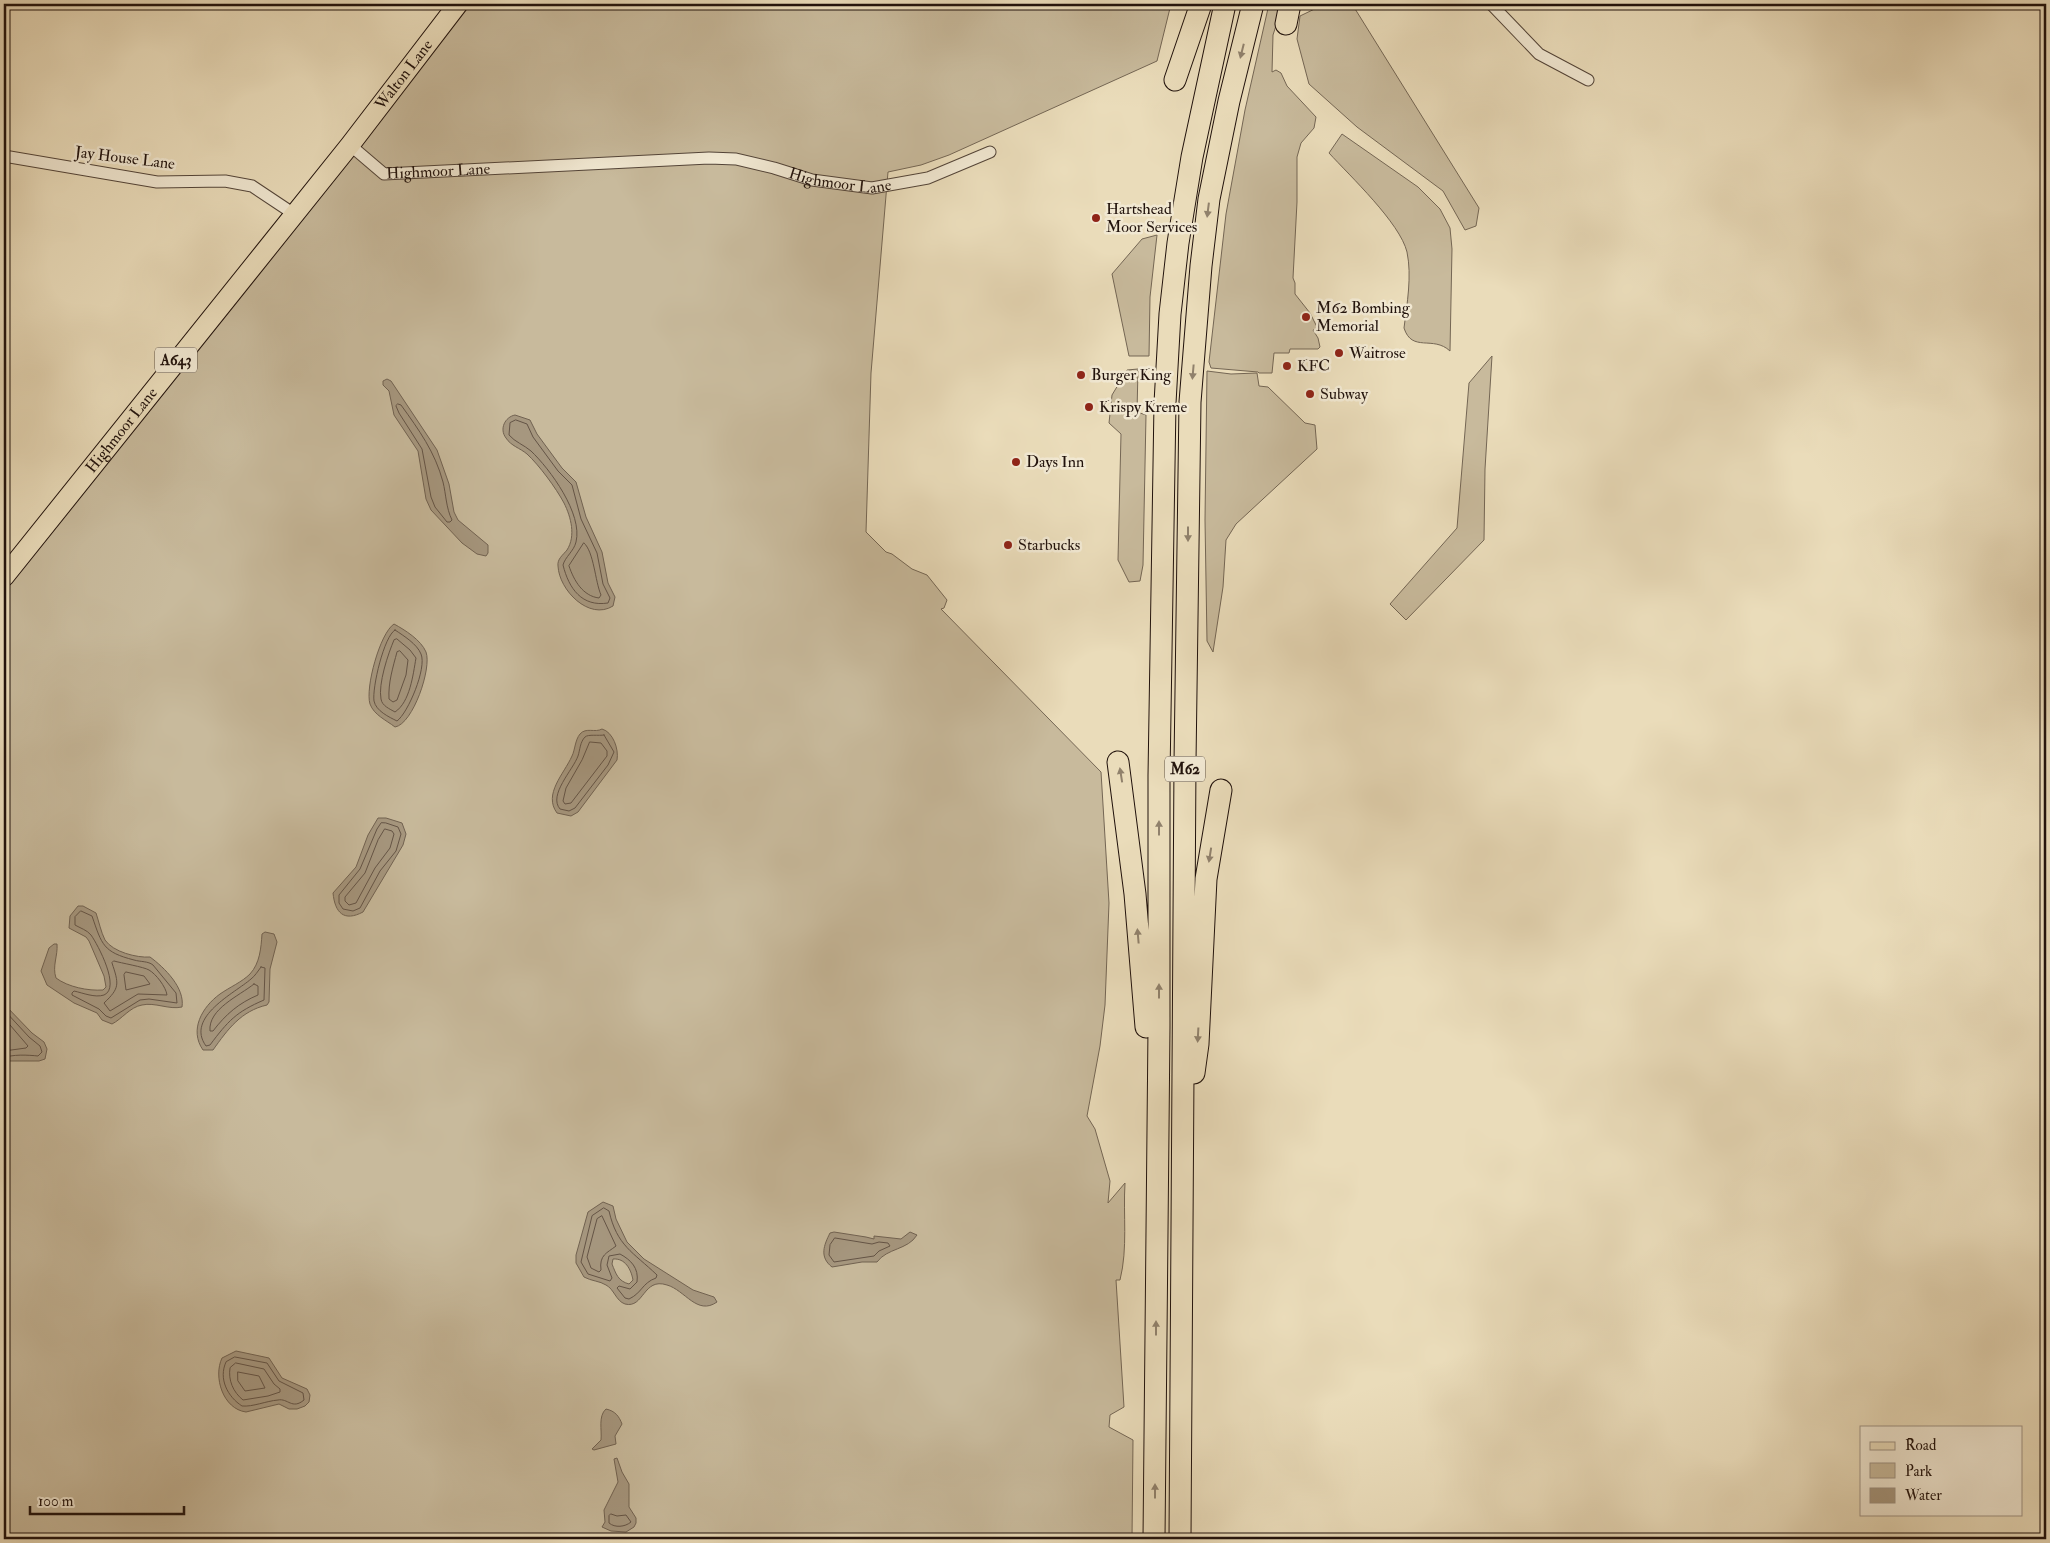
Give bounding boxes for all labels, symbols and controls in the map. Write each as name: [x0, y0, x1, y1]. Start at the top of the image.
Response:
street label: Walton Lane: [370, 35, 437, 115]
one-way arrow: [1237, 44, 1245, 59]
street label: Jay House Lane: [73, 142, 176, 175]
street label: Highmoor Lane: [386, 159, 491, 184]
street label: Highmoor Lane: [786, 163, 893, 198]
place label: Hartshead Moor Services: [1106, 199, 1197, 237]
one-way arrow: [1204, 202, 1212, 218]
marker: Hartshead Moor Services: [1090, 212, 1102, 224]
place label: M62 Bombing Memorial: [1316, 298, 1411, 336]
marker: M62 Bombing Memorial: [1300, 311, 1312, 323]
place label: Waitrose: [1348, 343, 1406, 363]
marker: Waitrose: [1333, 347, 1345, 359]
road number: A643: [155, 348, 197, 372]
place label: KFC: [1297, 356, 1330, 376]
marker: KFC: [1281, 360, 1293, 372]
one-way arrow: [1189, 364, 1197, 380]
place label: Burger King: [1091, 365, 1172, 385]
marker: Burger King: [1075, 369, 1087, 381]
street label: Highmoor Lane: [81, 383, 162, 477]
place label: Subway: [1320, 384, 1369, 404]
marker: Subway: [1304, 388, 1316, 400]
place label: Krispy Kreme: [1099, 397, 1187, 418]
marker: Krispy Kreme: [1083, 401, 1095, 413]
place label: Days Inn: [1026, 452, 1084, 472]
marker: Days Inn: [1010, 456, 1022, 468]
one-way arrow: [1184, 526, 1192, 542]
place label: Starbucks: [1018, 535, 1080, 555]
marker: Starbucks: [1002, 539, 1014, 551]
road number: M62: [1165, 756, 1205, 782]
one-way arrow: [1116, 766, 1124, 782]
one-way arrow: [1155, 820, 1163, 836]
one-way arrow: [1206, 848, 1214, 864]
one-way arrow: [1134, 928, 1142, 944]
one-way arrow: [1155, 982, 1163, 998]
one-way arrow: [1194, 1027, 1202, 1043]
one-way arrow: [1152, 1320, 1160, 1336]
legend: [1860, 1426, 2022, 1516]
text: Road: [1905, 1436, 1937, 1455]
text: Park: [1905, 1462, 1932, 1481]
one-way arrow: [1151, 1482, 1159, 1498]
scale bar: [30, 1483, 184, 1515]
text: Water: [1904, 1486, 1942, 1505]
text: 100 m: [38, 1492, 74, 1511]

